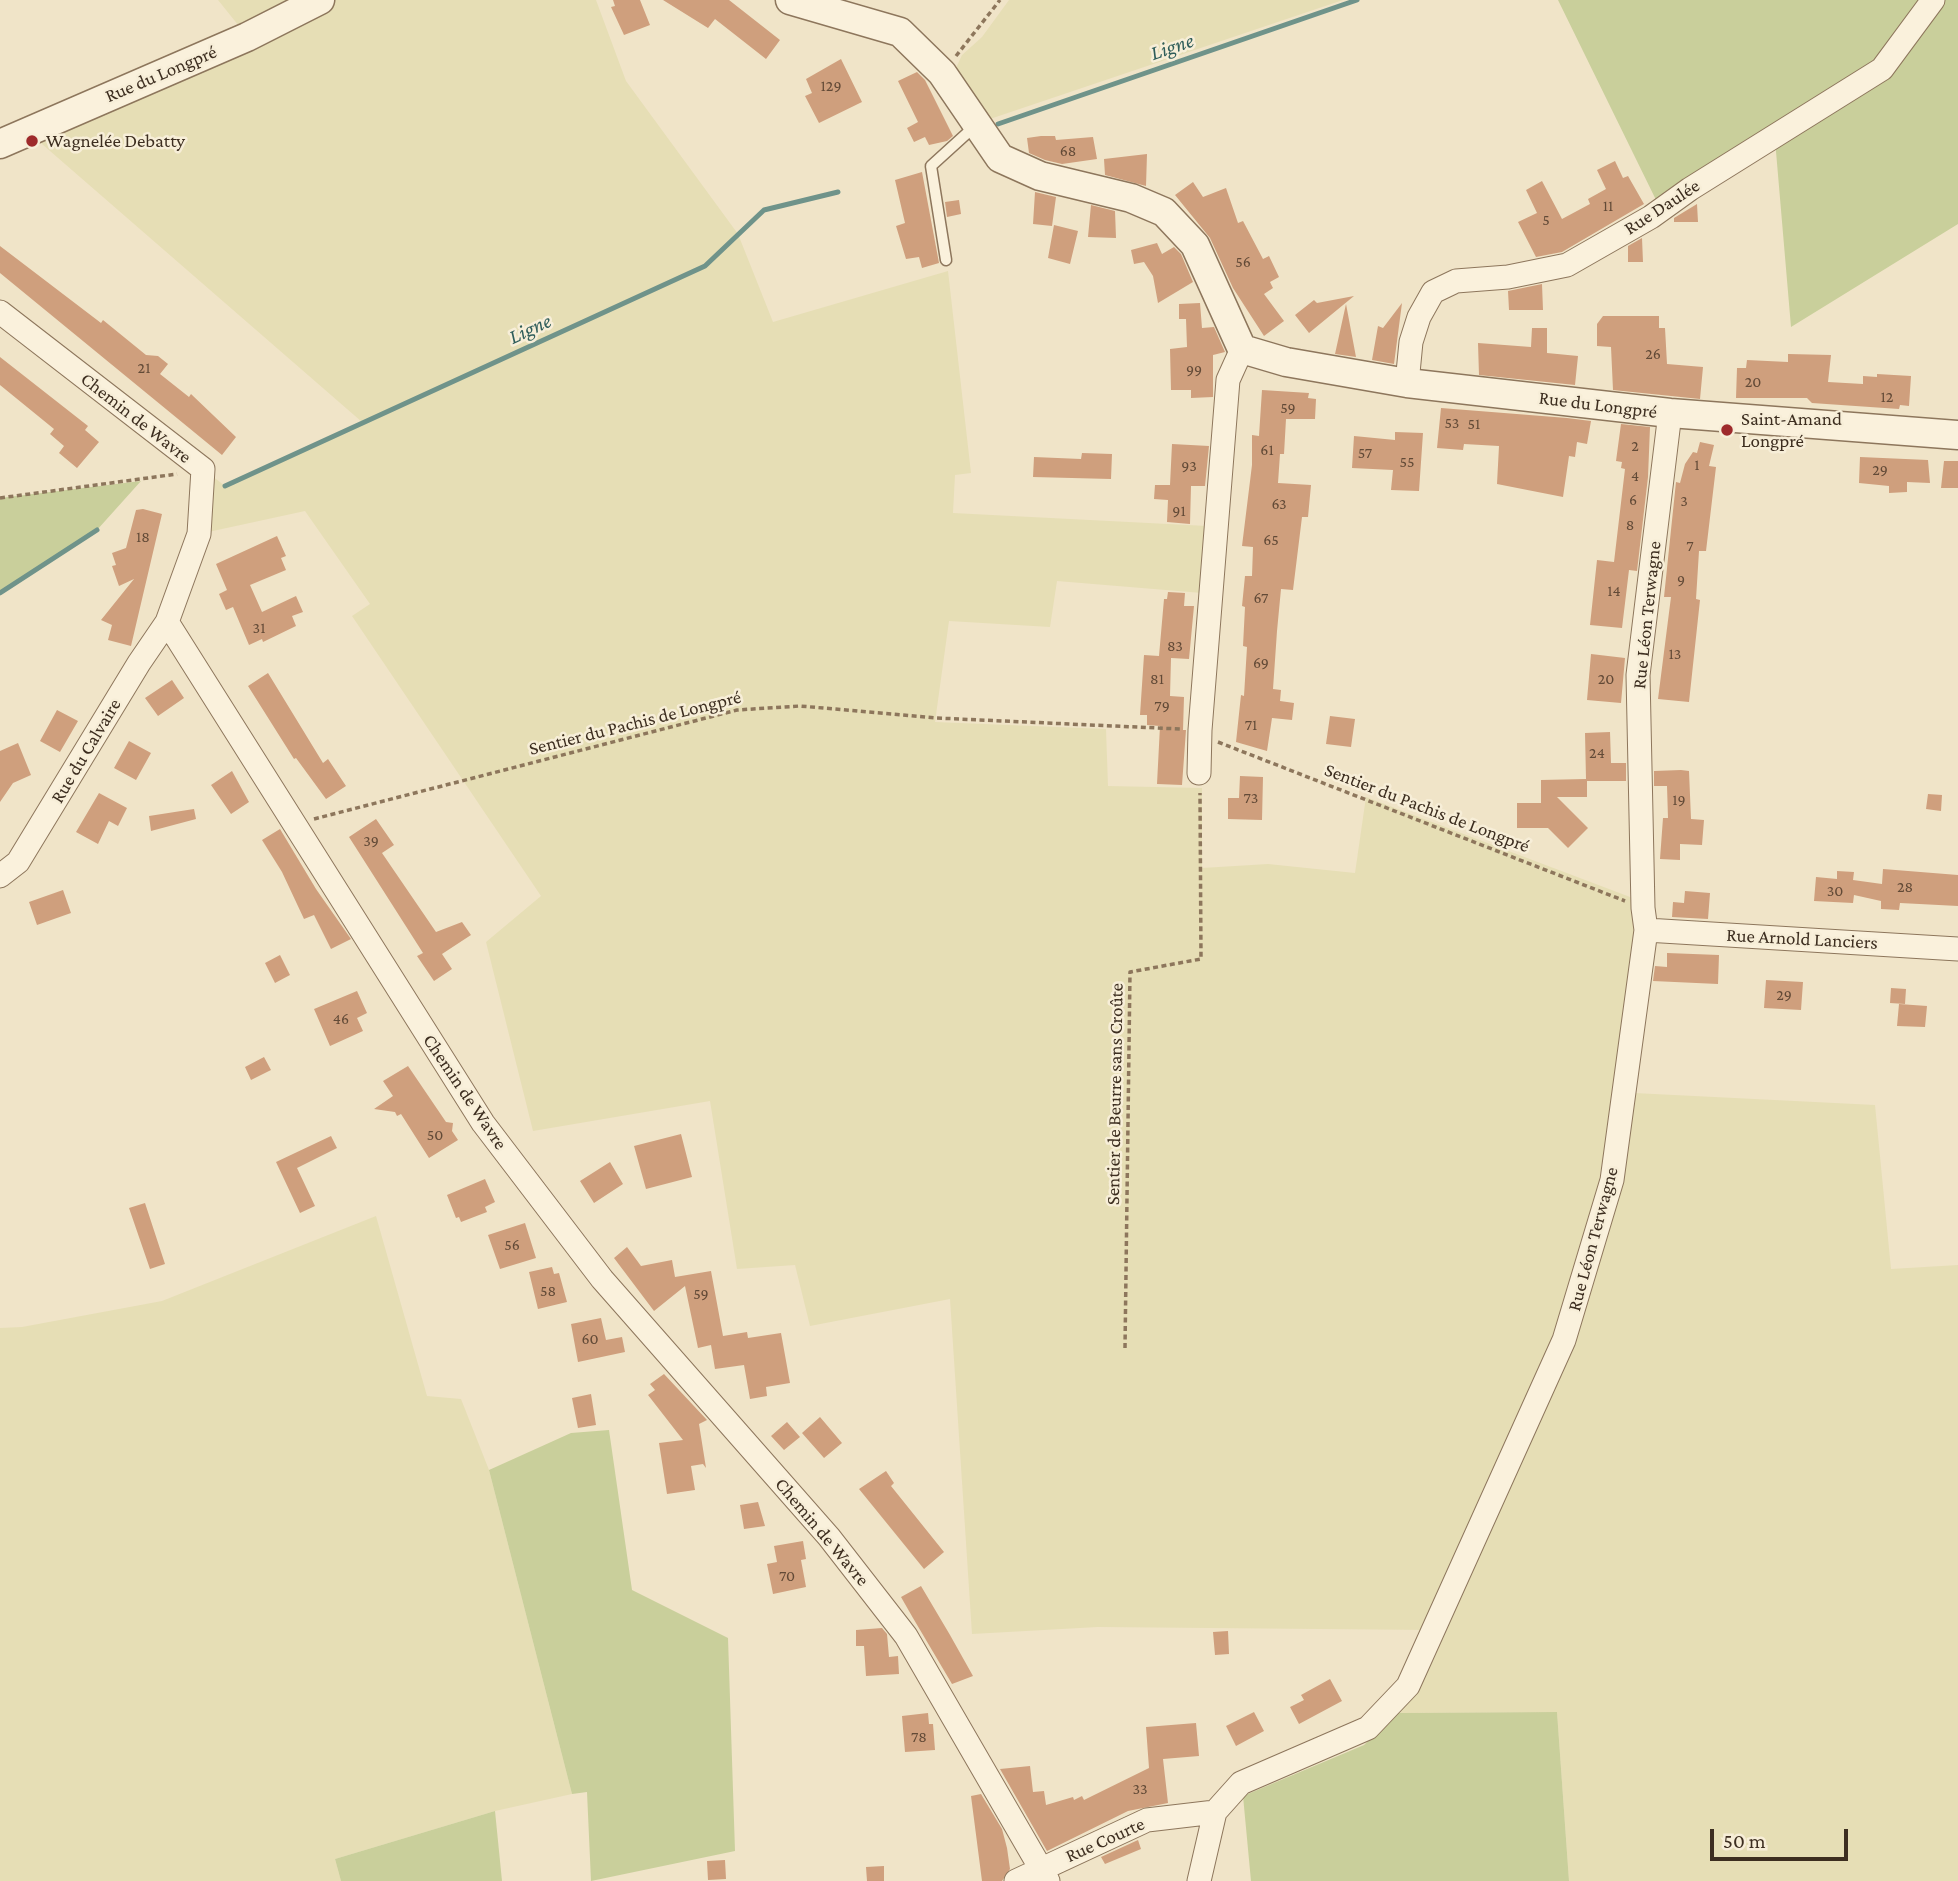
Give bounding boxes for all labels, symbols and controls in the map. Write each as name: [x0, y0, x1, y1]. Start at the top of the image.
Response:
water label: Ligne: [1147, 28, 1197, 66]
street label: Rue du Longpré: [102, 40, 220, 108]
house number: 129: [820, 76, 842, 96]
place label: Wagnelée Debatty: [46, 130, 185, 152]
marker: Wagnelée Debatty: [24, 133, 40, 149]
house number: 68: [1060, 141, 1076, 161]
street label: Rue Daulée: [1620, 174, 1704, 240]
house number: 11: [1603, 196, 1613, 216]
house number: 5: [1542, 210, 1550, 230]
house number: 56: [1235, 252, 1251, 272]
water label: Ligne: [505, 308, 555, 350]
house number: 26: [1645, 344, 1661, 364]
house number: 21: [138, 358, 150, 378]
house number: 99: [1186, 360, 1202, 380]
street label: Chemin de Wavre: [76, 368, 196, 468]
house number: 20: [1745, 372, 1761, 392]
street label: Rue du Longpré: [1538, 386, 1658, 424]
house number: 12: [1881, 387, 1893, 407]
house number: 59: [1280, 398, 1296, 418]
place label: Saint-Amand Longpré: [1741, 408, 1842, 452]
house number: 53: [1445, 413, 1459, 433]
house number: 51: [1468, 414, 1480, 434]
marker: Saint-Amand Longpré: [1719, 422, 1735, 438]
house number: 2: [1631, 436, 1639, 456]
house number: 61: [1260, 440, 1274, 460]
house number: 57: [1358, 443, 1372, 463]
house number: 55: [1400, 452, 1414, 472]
house number: 1: [1694, 455, 1700, 475]
house number: 93: [1181, 456, 1197, 476]
house number: 29: [1872, 460, 1888, 480]
house number: 4: [1631, 466, 1639, 486]
house number: 6: [1629, 490, 1637, 510]
house number: 3: [1680, 491, 1688, 511]
house number: 63: [1271, 494, 1287, 514]
house number: 91: [1172, 501, 1186, 521]
house number: 8: [1626, 515, 1634, 535]
house number: 18: [136, 527, 150, 547]
house number: 65: [1263, 530, 1279, 550]
house number: 7: [1686, 536, 1694, 556]
street label: Rue Léon Terwagne: [1628, 540, 1666, 690]
house number: 9: [1677, 570, 1685, 590]
house number: 14: [1607, 581, 1621, 601]
house number: 67: [1254, 588, 1268, 608]
house number: 31: [253, 618, 265, 638]
house number: 83: [1167, 636, 1183, 656]
house number: 13: [1669, 644, 1681, 664]
house number: 69: [1253, 653, 1269, 673]
house number: 81: [1150, 669, 1164, 689]
house number: 20: [1598, 669, 1614, 689]
street label: Sentier du Pachis de Longpré: [527, 686, 743, 760]
street label: Rue du Calvaire: [46, 695, 126, 807]
house number: 79: [1154, 696, 1170, 716]
house number: 71: [1245, 715, 1257, 735]
house number: 24: [1589, 743, 1605, 763]
street label: Sentier du Pachis de Longpré: [1321, 758, 1533, 858]
house number: 73: [1244, 788, 1258, 808]
house number: 19: [1672, 790, 1686, 810]
house number: 39: [363, 831, 379, 851]
house number: 28: [1897, 877, 1913, 897]
house number: 30: [1827, 881, 1843, 901]
street label: Rue Arnold Lanciers: [1726, 924, 1878, 954]
street label: Sentier de Beurre sans Croûte: [1102, 983, 1128, 1205]
house number: 29: [1776, 985, 1792, 1005]
house number: 46: [333, 1009, 349, 1029]
street label: Chemin de Wavre: [418, 1030, 512, 1154]
house number: 50: [427, 1125, 443, 1145]
street label: Rue Léon Terwagne: [1563, 1164, 1623, 1314]
house number: 56: [504, 1235, 520, 1255]
house number: 58: [540, 1281, 556, 1301]
house number: 59: [693, 1284, 709, 1304]
house number: 60: [581, 1329, 599, 1349]
street label: Chemin de Wavre: [770, 1473, 874, 1591]
house number: 70: [779, 1566, 795, 1586]
house number: 78: [911, 1727, 927, 1747]
house number: 33: [1132, 1779, 1148, 1799]
street label: Rue Courte: [1062, 1812, 1148, 1868]
scale bar: [1713, 1814, 1851, 1858]
text: 50 m: [1723, 1829, 1766, 1853]

